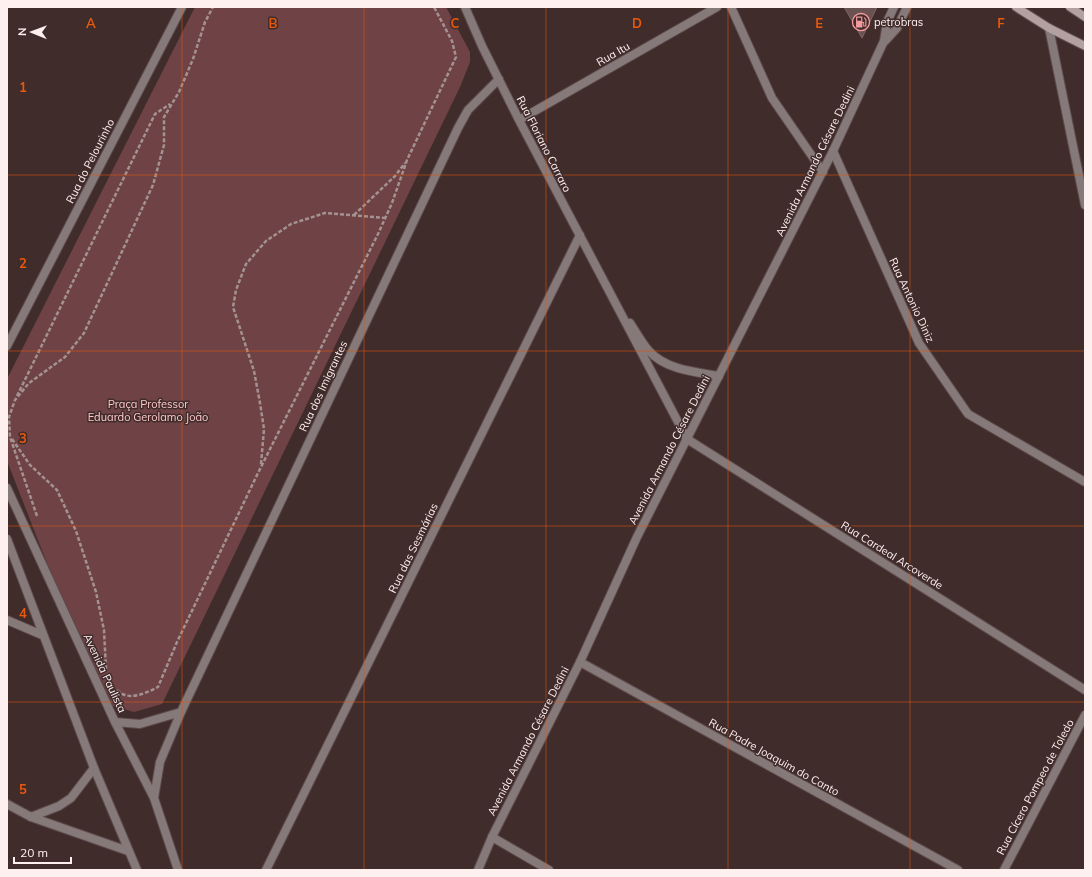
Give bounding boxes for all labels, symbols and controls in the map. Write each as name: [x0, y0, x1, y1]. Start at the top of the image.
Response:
north arrow: [12, 12, 52, 52]
fuel station icon: petrobras: [851, 12, 871, 32]
text: A: [86, 15, 96, 31]
text: B: [269, 15, 278, 31]
text: C: [451, 15, 460, 31]
text: D: [632, 15, 642, 31]
text: E: [815, 15, 823, 31]
place label: petrobras: [874, 15, 923, 29]
text: F: [997, 15, 1005, 31]
text: N: [15, 28, 29, 36]
street label: Rua Itu: [594, 39, 632, 69]
text: 1: [19, 79, 27, 95]
street label: Avenida Armando Césare Dedini: [772, 83, 858, 239]
street label: Rua Floriano Carraro: [514, 94, 574, 194]
street label: Rua do Pelourinho: [63, 116, 117, 206]
text: 2: [19, 255, 27, 271]
street label: Rua Antonio Diniz: [886, 255, 938, 345]
street label: Rua dos Imigrantes: [296, 338, 350, 434]
street label: Avenida Armando Césare Dedini: [625, 373, 713, 527]
park label: Praça Professor Eduardo Gerolamo João: [88, 397, 208, 424]
text: 3: [19, 430, 27, 446]
street label: Rua das Sesmárias: [385, 501, 441, 595]
street label: Rua Cardeal Arcoverde: [838, 518, 946, 592]
text: 4: [19, 605, 27, 621]
street label: Avenida Paulista: [81, 631, 129, 715]
street label: Avenida Armando Césare Dedini: [484, 664, 572, 818]
street label: Rua Padre Joaquim do Canto: [706, 715, 842, 799]
street label: Rua Cícero Pompeo de Toledo: [993, 717, 1077, 857]
text: 5: [19, 781, 27, 797]
scale bar: [14, 839, 71, 865]
text: 20 m: [20, 845, 48, 860]

